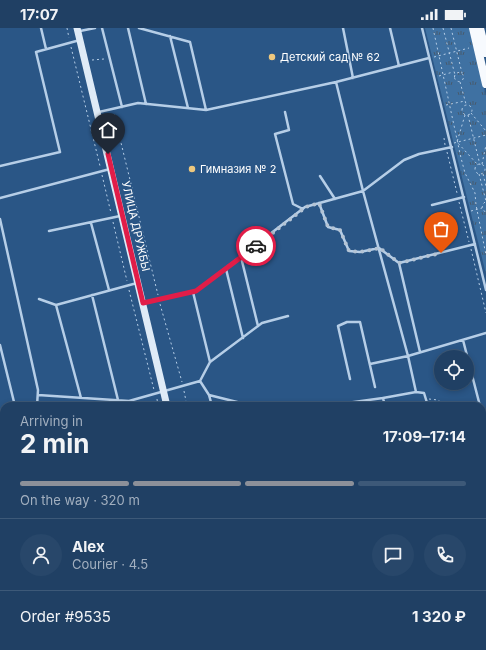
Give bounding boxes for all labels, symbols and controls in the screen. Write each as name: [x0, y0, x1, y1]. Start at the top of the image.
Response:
text: 17:07: [20, 5, 58, 24]
place label: Детский сад № 62: [280, 50, 380, 64]
marker: Детский сад № 62: [267, 52, 277, 62]
pin: [91, 113, 125, 154]
icon: home: [97, 119, 119, 141]
place label: Гимназия № 2: [200, 162, 276, 176]
marker: Гимназия № 2: [187, 164, 197, 174]
street label: УЛИЦА ДРУЖБЫ: [119, 179, 153, 273]
pin: [424, 212, 458, 253]
icon: bag: [430, 218, 452, 240]
courier: [236, 226, 276, 266]
icon: car: [245, 235, 267, 257]
map controls: [434, 350, 474, 390]
button: locate: [434, 350, 474, 390]
text: Arriving in: [20, 413, 83, 429]
text: 17:09–17:14: [383, 427, 466, 446]
text: 2 min: [20, 428, 90, 459]
text: On the way · 320 m: [20, 492, 140, 508]
button: person: [20, 534, 62, 576]
button: chat: [372, 534, 414, 576]
button: phone: [424, 534, 466, 576]
text: Alex: [72, 537, 105, 556]
text: Courier · 4.5: [72, 556, 148, 572]
text: Order #9535: [20, 607, 111, 626]
text: 1 320 ₽: [412, 607, 466, 626]

